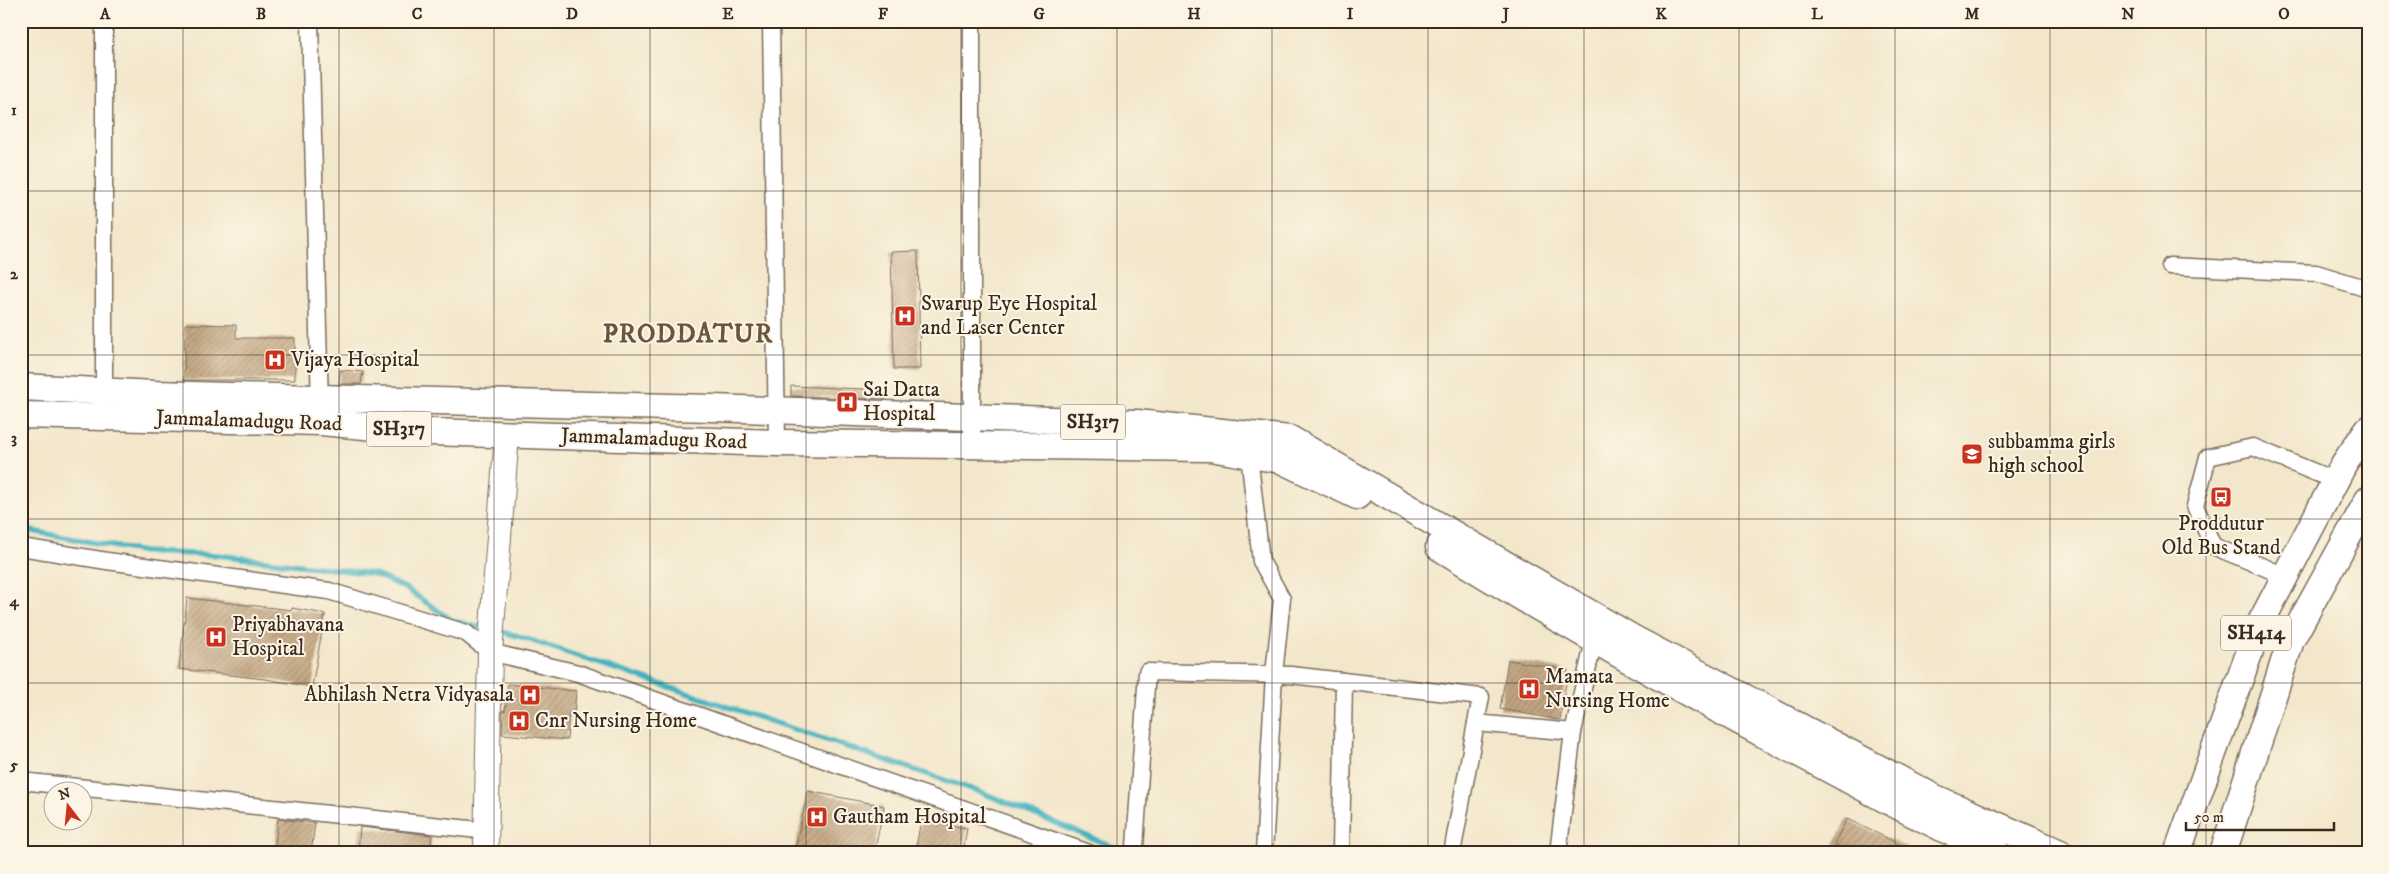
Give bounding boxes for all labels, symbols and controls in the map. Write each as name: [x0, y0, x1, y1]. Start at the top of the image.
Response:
text: A: [99, 4, 111, 24]
text: B: [256, 4, 266, 24]
text: C: [412, 4, 422, 24]
text: D: [566, 4, 578, 24]
text: E: [722, 4, 734, 24]
text: F: [878, 4, 888, 24]
text: G: [1033, 4, 1045, 24]
text: H: [1187, 4, 1201, 24]
text: I: [1347, 4, 1354, 24]
text: J: [1501, 4, 1510, 24]
text: K: [1655, 4, 1667, 24]
text: L: [1811, 4, 1823, 24]
text: M: [1965, 4, 1980, 24]
text: N: [2121, 4, 2135, 24]
text: O: [2278, 4, 2290, 24]
text: 1: [11, 100, 17, 120]
text: 2: [10, 264, 19, 284]
place label: Swarup Eye Hospital and Laser Center: [921, 291, 1098, 341]
hospital icon: Swarup Eye Hospital and Laser Center: [893, 304, 917, 328]
district label: PRODDATUR: [603, 318, 773, 351]
place label: Vijaya Hospital: [290, 347, 420, 373]
hospital icon: Vijaya Hospital: [263, 348, 287, 372]
place label: Sai Datta Hospital: [863, 377, 940, 427]
hospital icon: Sai Datta Hospital: [835, 390, 859, 414]
road number: SH317: [1060, 404, 1126, 440]
street label: Jammalamadugu Road: [153, 405, 343, 437]
road number: SH317: [366, 412, 432, 446]
street label: Jammalamadugu Road: [558, 423, 748, 455]
text: 3: [11, 428, 17, 448]
place label: subbamma girls high school: [1988, 429, 2115, 479]
school or university icon: subbamma girls high school: [1960, 442, 1984, 466]
bus stop icon: Proddutur Old Bus Stand: [2209, 485, 2233, 509]
place label: Proddutur Old Bus Stand: [2162, 511, 2281, 561]
text: 4: [8, 591, 19, 611]
place label: Priyabhavana Hospital: [232, 612, 344, 662]
road number: SH414: [2221, 616, 2291, 650]
hospital icon: Priyabhavana Hospital: [204, 625, 228, 649]
place label: Mamata Nursing Home: [1545, 664, 1670, 714]
hospital icon: Mamata Nursing Home: [1517, 677, 1541, 701]
place label: Abhilash Netra Vidyasala: [304, 682, 514, 708]
hospital icon: Abhilash Netra Vidyasala: [518, 683, 542, 707]
place label: Cnr Nursing Home: [535, 708, 697, 734]
hospital icon: Cnr Nursing Home: [507, 709, 531, 733]
text: 5: [9, 755, 18, 775]
north arrow: [42, 782, 92, 832]
text: N: [57, 784, 73, 805]
scale bar: [2186, 799, 2334, 831]
place label: Gautham Hospital: [833, 804, 987, 830]
hospital icon: Gautham Hospital: [805, 805, 829, 829]
text: 50 m: [2194, 808, 2224, 827]

